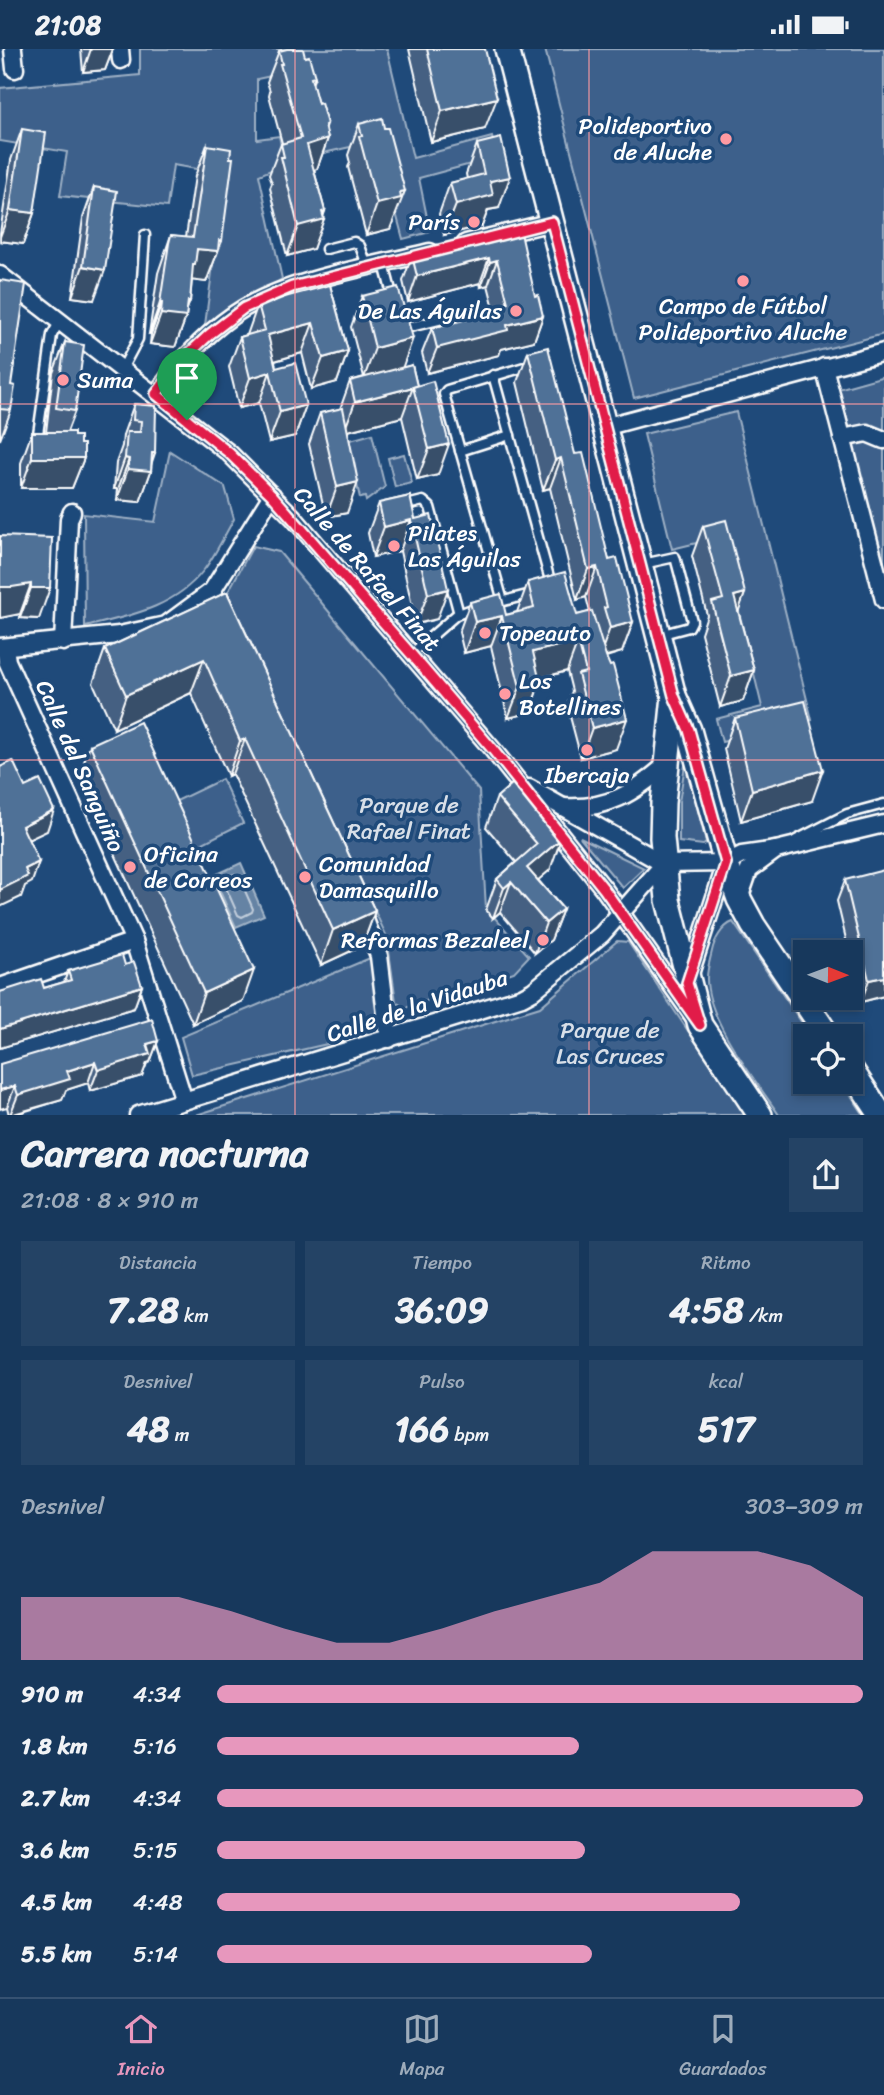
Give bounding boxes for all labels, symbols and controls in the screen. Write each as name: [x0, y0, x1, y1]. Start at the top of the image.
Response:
text: 21:08: [35, 2, 101, 48]
place label: Polideportivo de Aluche: [579, 106, 712, 173]
marker: Polideportivo de Aluche: [718, 131, 734, 147]
place label: París: [408, 202, 460, 243]
marker: París: [466, 214, 482, 230]
marker: Campo de Fútbol Polideportivo Aluche: [735, 273, 751, 289]
place label: Campo de Fútbol Polideportivo Aluche: [639, 286, 848, 353]
place label: De Las Águilas: [358, 291, 502, 332]
marker: De Las Águilas: [508, 303, 524, 319]
pin: [157, 348, 217, 420]
icon: arrive: [168, 359, 206, 397]
place label: Suma: [77, 360, 133, 401]
marker: Suma: [55, 372, 71, 388]
street label: Calle de Rafael Finat: [283, 476, 451, 662]
place label: Pilates Las Águilas: [408, 513, 521, 580]
marker: Pilates Las Águilas: [386, 538, 402, 554]
place label: Topeauto: [499, 613, 591, 654]
marker: Topeauto: [477, 625, 493, 641]
place label: Los Botellines: [519, 661, 622, 728]
street label: Calle del Sanguiño: [24, 673, 137, 859]
marker: Los Botellines: [497, 686, 513, 702]
marker: Ibercaja: [579, 742, 595, 758]
place label: Ibercaja: [543, 755, 630, 796]
park label: Parque de Rafael Finat: [347, 785, 471, 852]
place label: Oficina de Correos: [144, 834, 253, 901]
place label: Comunidad Damasquillo: [319, 844, 439, 911]
marker: Oficina de Correos: [122, 859, 138, 875]
marker: Comunidad Damasquillo: [297, 869, 313, 885]
place label: Reformas Bezaleel: [341, 920, 529, 961]
marker: Reformas Bezaleel: [535, 932, 551, 948]
north arrow: [793, 940, 863, 1010]
map controls: [793, 940, 863, 1094]
street label: Calle de la Vidauba: [321, 957, 513, 1055]
park label: Parque de Las Cruces: [556, 1010, 664, 1077]
button: locate: [793, 1024, 863, 1094]
text: Carrera nocturna: [21, 1120, 309, 1187]
button: share: [789, 1138, 863, 1212]
text: 21:08 · 8 × 910 m: [21, 1180, 198, 1221]
text: Distancia: [119, 1246, 197, 1279]
text: Tiempo: [412, 1246, 472, 1279]
text: Ritmo: [701, 1246, 751, 1279]
text: 7.28: [107, 1279, 179, 1341]
text: 36:09: [395, 1279, 489, 1341]
text: 4:58: [669, 1279, 744, 1341]
text: km: [179, 1299, 209, 1332]
text: /km: [744, 1299, 783, 1332]
text: Desnivel: [124, 1365, 192, 1398]
text: Pulso: [419, 1365, 465, 1398]
text: kcal: [709, 1365, 743, 1398]
text: 48: [127, 1398, 170, 1460]
text: 166: [395, 1398, 449, 1460]
text: 517: [698, 1398, 754, 1460]
text: m: [170, 1418, 189, 1451]
text: bpm: [449, 1418, 489, 1451]
text: Desnivel: [21, 1486, 104, 1527]
text: 303–309 m: [745, 1486, 863, 1527]
text: 910 m: [21, 1674, 83, 1715]
text: 4:34: [133, 1674, 181, 1715]
text: 1.8 km: [21, 1726, 88, 1767]
text: 5:16: [133, 1726, 177, 1767]
text: 2.7 km: [21, 1778, 90, 1819]
text: 4:34: [133, 1778, 181, 1819]
text: 3.6 km: [21, 1830, 90, 1871]
text: 5:15: [133, 1830, 178, 1871]
text: 4.5 km: [21, 1882, 92, 1923]
text: 4:48: [133, 1882, 183, 1923]
text: 5.5 km: [21, 1934, 92, 1975]
text: 5:14: [133, 1934, 178, 1975]
tab: Inicio: [117, 2010, 165, 2085]
tab: Mapa: [400, 2010, 444, 2085]
tab: Guardados: [679, 2010, 767, 2085]

